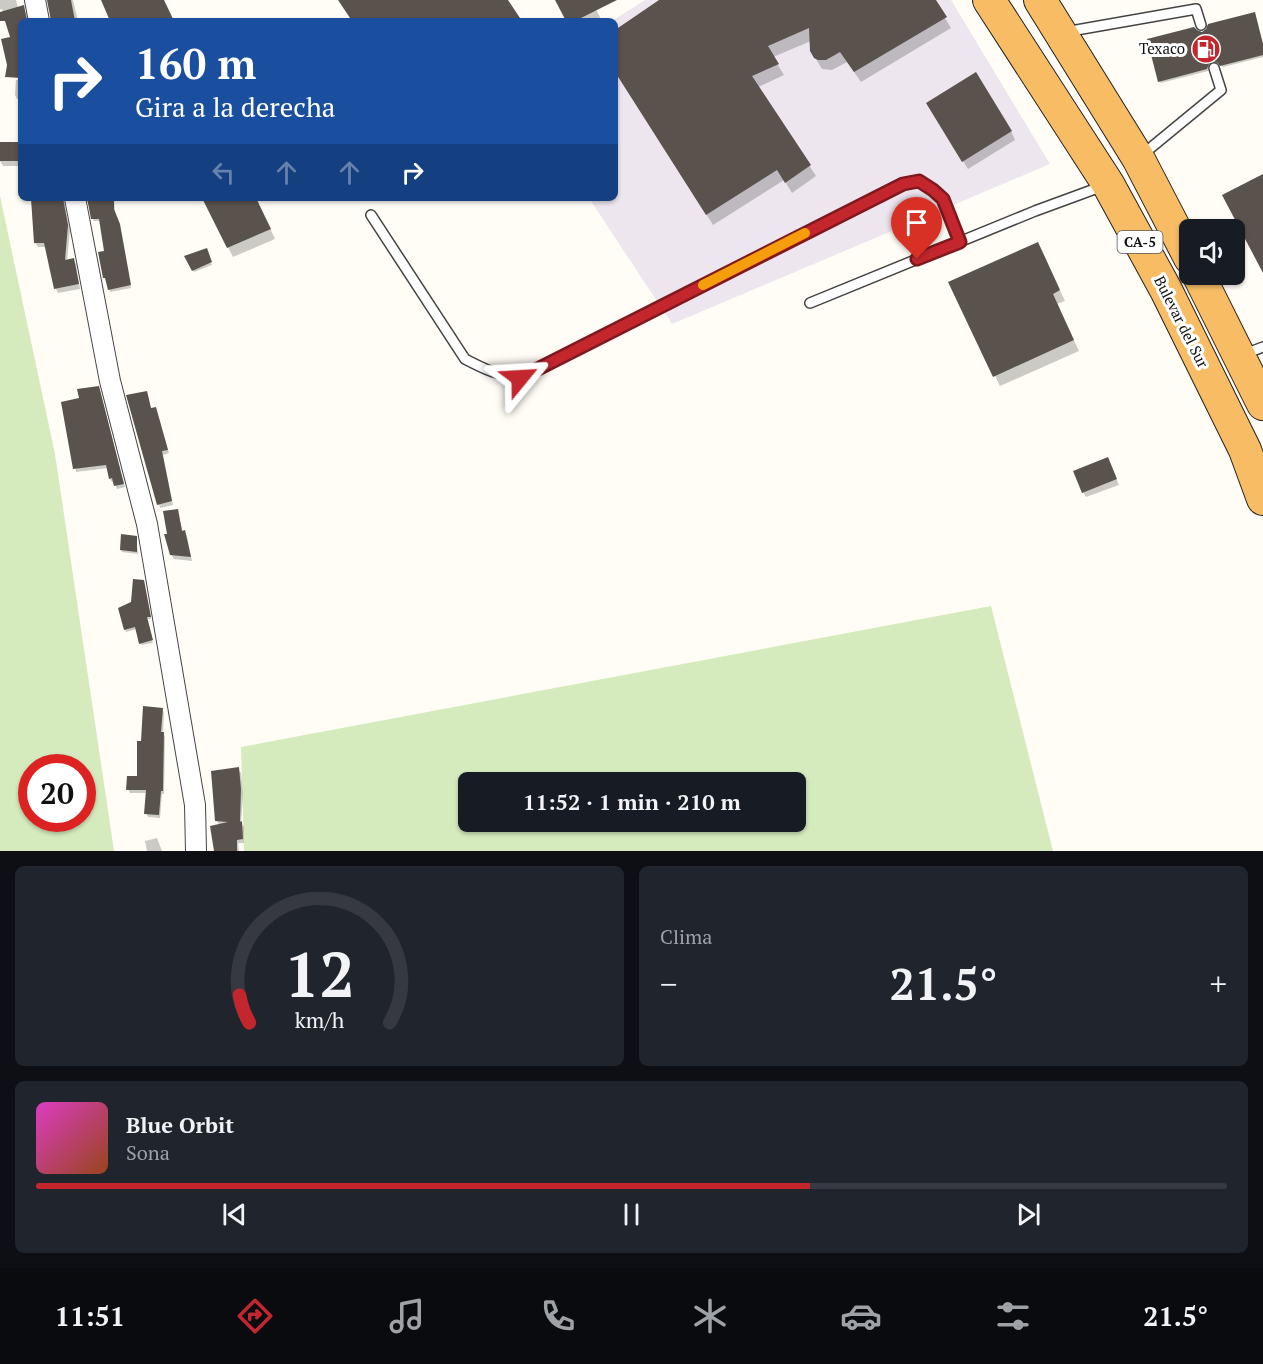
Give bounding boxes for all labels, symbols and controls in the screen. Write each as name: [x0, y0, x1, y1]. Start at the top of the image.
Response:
fuel station icon: Texaco: [1190, 33, 1222, 65]
text: 160 m: [135, 35, 256, 91]
place label: Texaco: [1139, 38, 1185, 58]
icon: right: [36, 42, 114, 120]
text: Gira a la derecha: [135, 89, 335, 125]
icon: left: [207, 156, 240, 189]
icon: ahead: [270, 156, 303, 189]
icon: ahead: [333, 156, 366, 189]
icon: right: [396, 156, 429, 189]
pin: [891, 197, 942, 259]
icon: arrive: [900, 206, 933, 239]
map controls: [1179, 219, 1245, 285]
button: sound: [1179, 219, 1245, 285]
road number: CA-5: [1118, 231, 1162, 253]
street label: Bulevar del Sur: [1150, 272, 1214, 371]
position arrow: [488, 346, 552, 410]
speed limit sign: 20: [18, 754, 96, 832]
text: 11:52 · 1 min · 210 m: [523, 787, 741, 816]
text: Clima: [660, 923, 712, 950]
text: 12: [284, 932, 355, 1015]
text: 21.5°: [889, 953, 998, 1013]
text: −: [660, 962, 678, 1005]
text: +: [1209, 962, 1227, 1005]
text: km/h: [295, 1006, 345, 1034]
text: Blue Orbit: [126, 1110, 234, 1139]
text: Sona: [126, 1139, 170, 1166]
icon: previous: [218, 1198, 251, 1231]
icon: pause: [615, 1198, 648, 1231]
icon: next: [1012, 1198, 1045, 1231]
icon: directions: [234, 1295, 276, 1337]
icon: music: [386, 1295, 428, 1337]
icon: phone: [537, 1295, 579, 1337]
icon: climate: [689, 1295, 731, 1337]
icon: car: [840, 1295, 882, 1337]
icon: filters: [992, 1295, 1034, 1337]
text: 11:51: [55, 1298, 125, 1334]
text: 21.5°: [1143, 1298, 1208, 1334]

